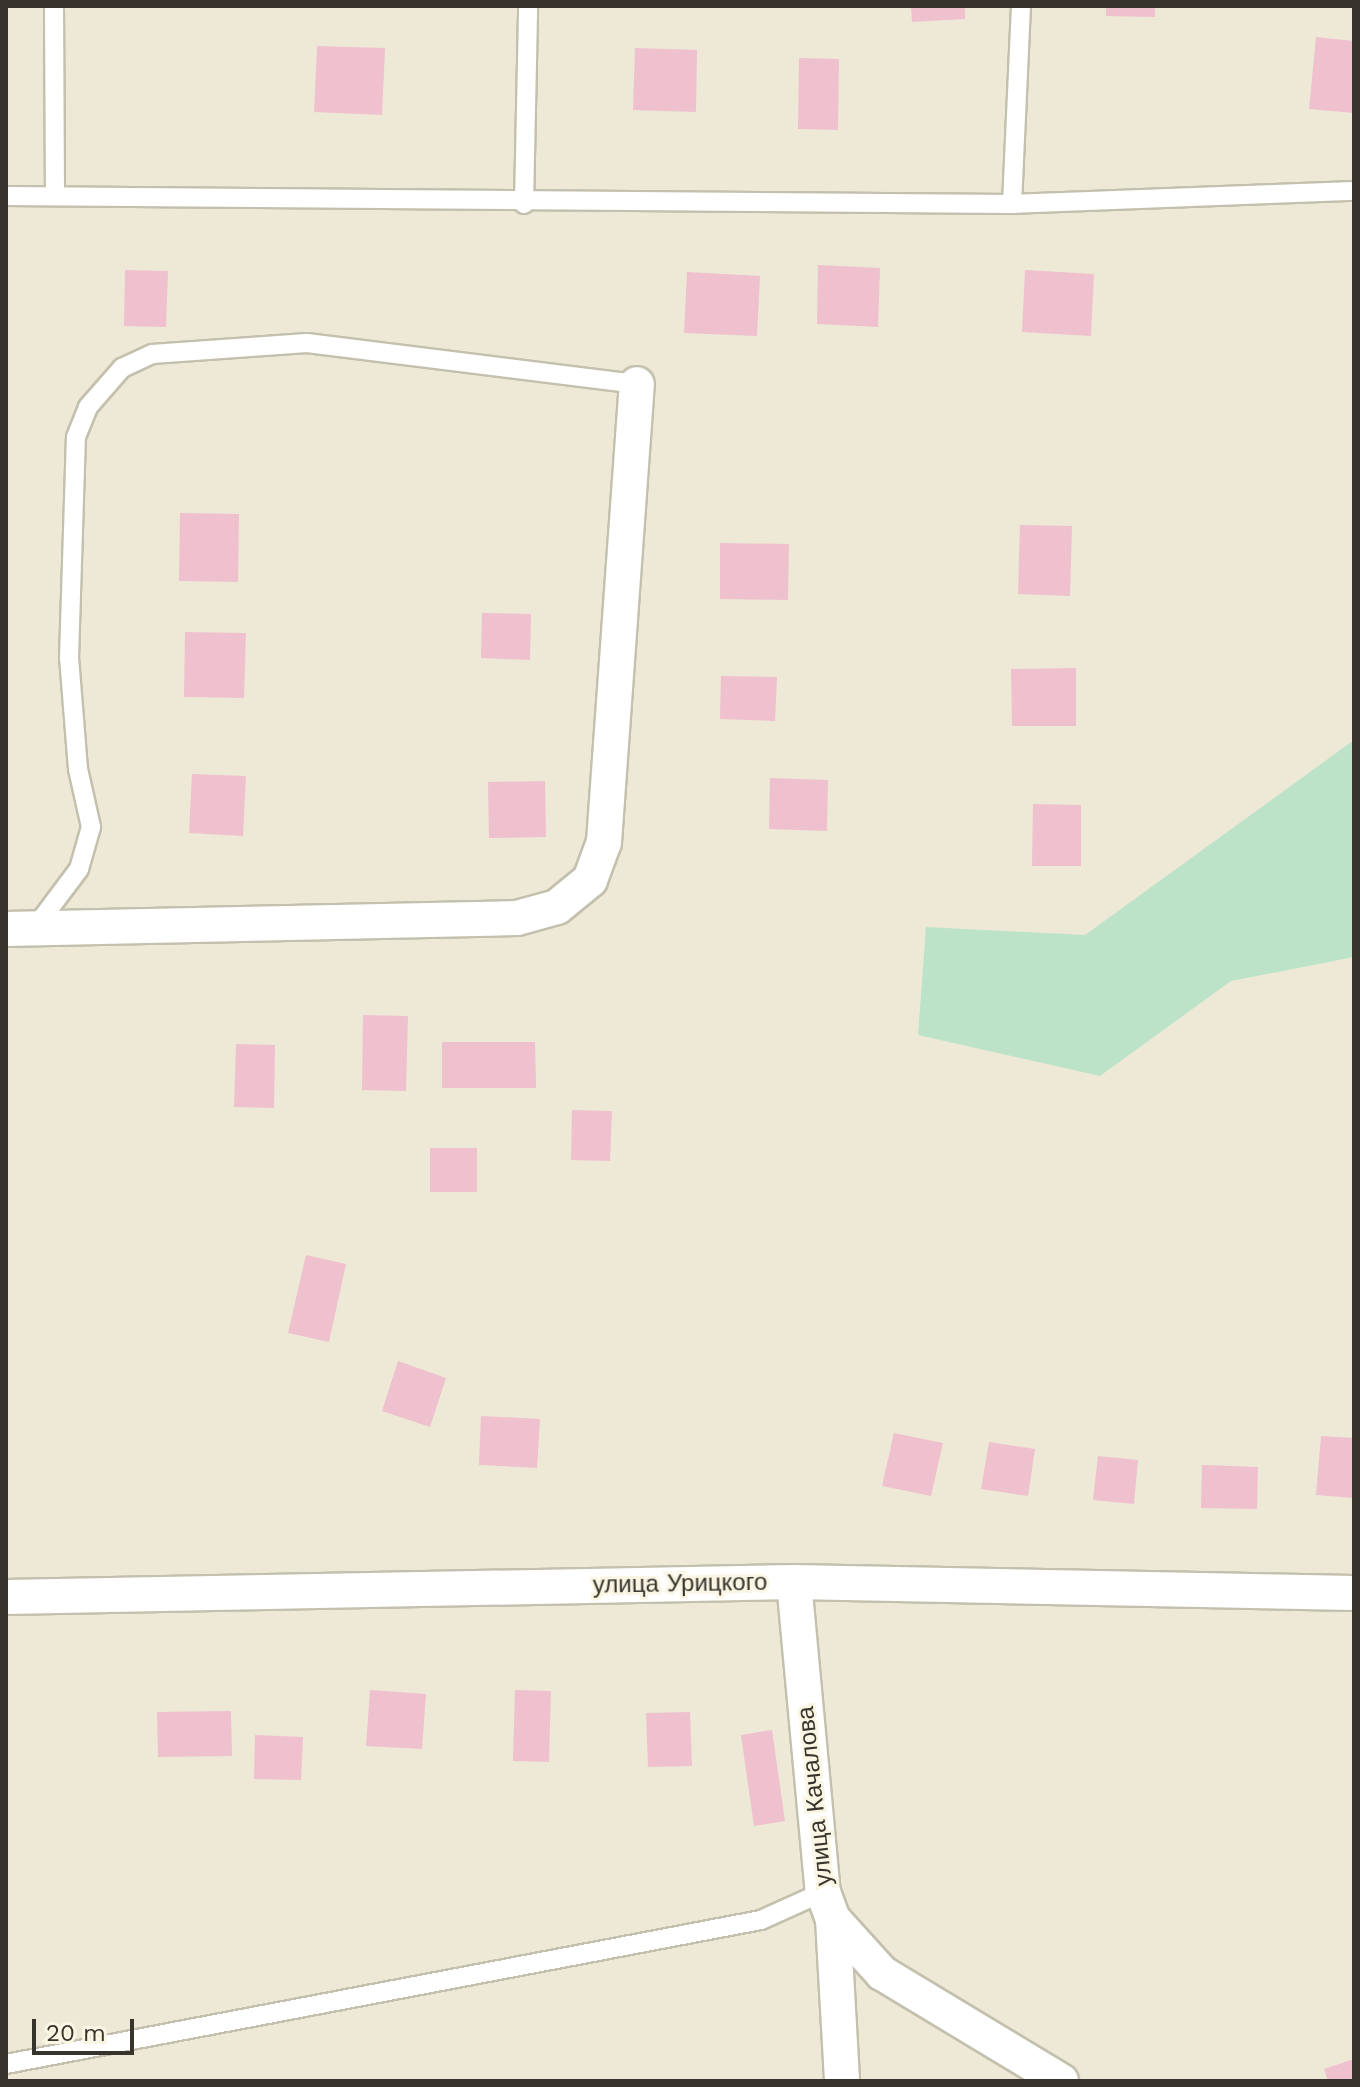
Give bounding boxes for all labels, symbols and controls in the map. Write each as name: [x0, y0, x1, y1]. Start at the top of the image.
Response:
street label: улица Урицкого: [593, 1568, 767, 1600]
street label: улица Качалова: [791, 1705, 839, 1887]
scale bar: [36, 2003, 138, 2053]
text: 20 m: [46, 2019, 106, 2047]

